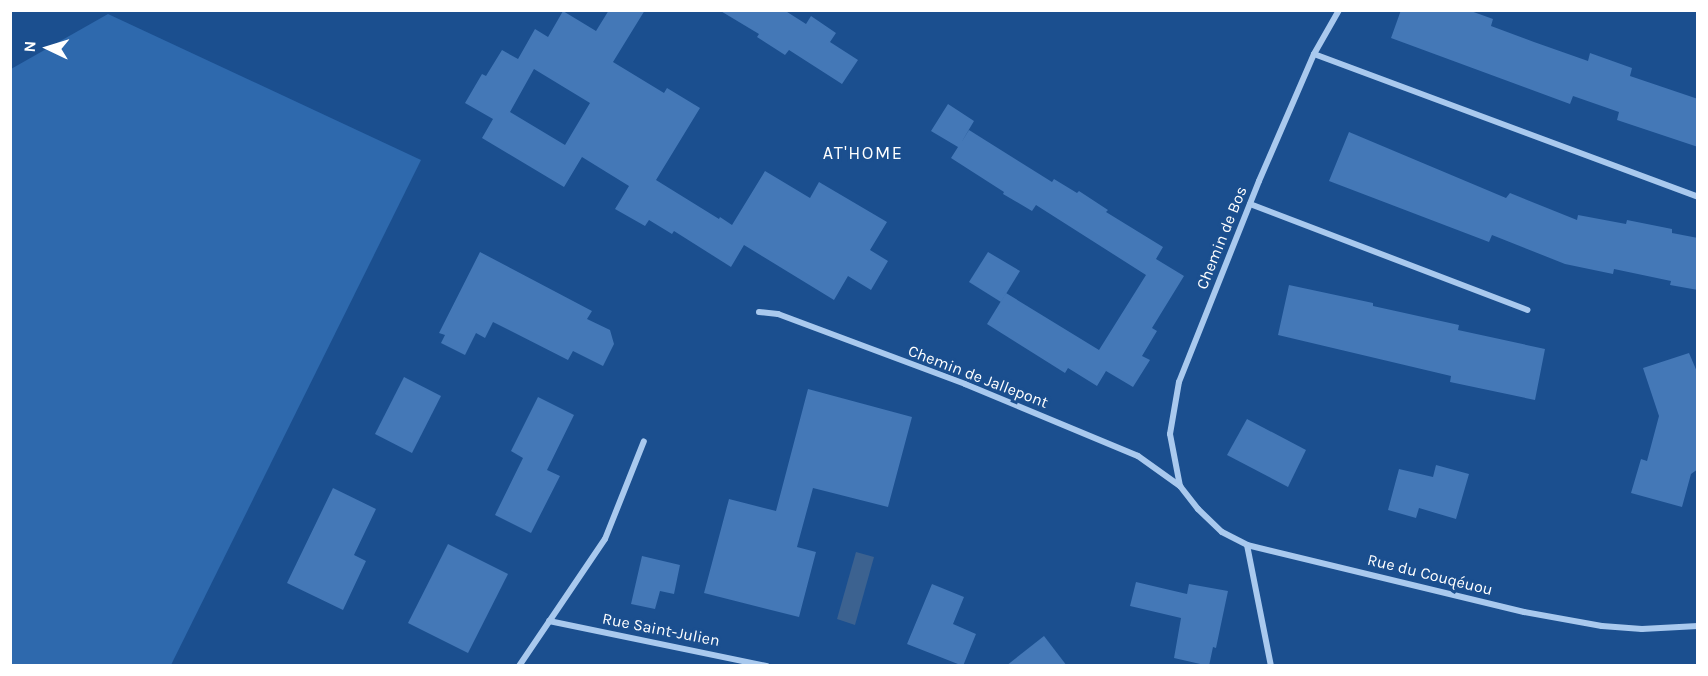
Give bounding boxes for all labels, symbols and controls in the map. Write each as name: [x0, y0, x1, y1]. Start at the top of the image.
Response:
north arrow: [18, 18, 78, 78]
text: N: [20, 40, 39, 53]
district label: AT'HOME: [823, 142, 903, 164]
street label: Chemin de Bos: [1193, 184, 1251, 292]
street label: Chemin de Jallepont: [905, 341, 1051, 413]
street label: Rue du Couqéuou: [1365, 550, 1495, 600]
street label: Rue Saint-Julien: [601, 609, 721, 651]

